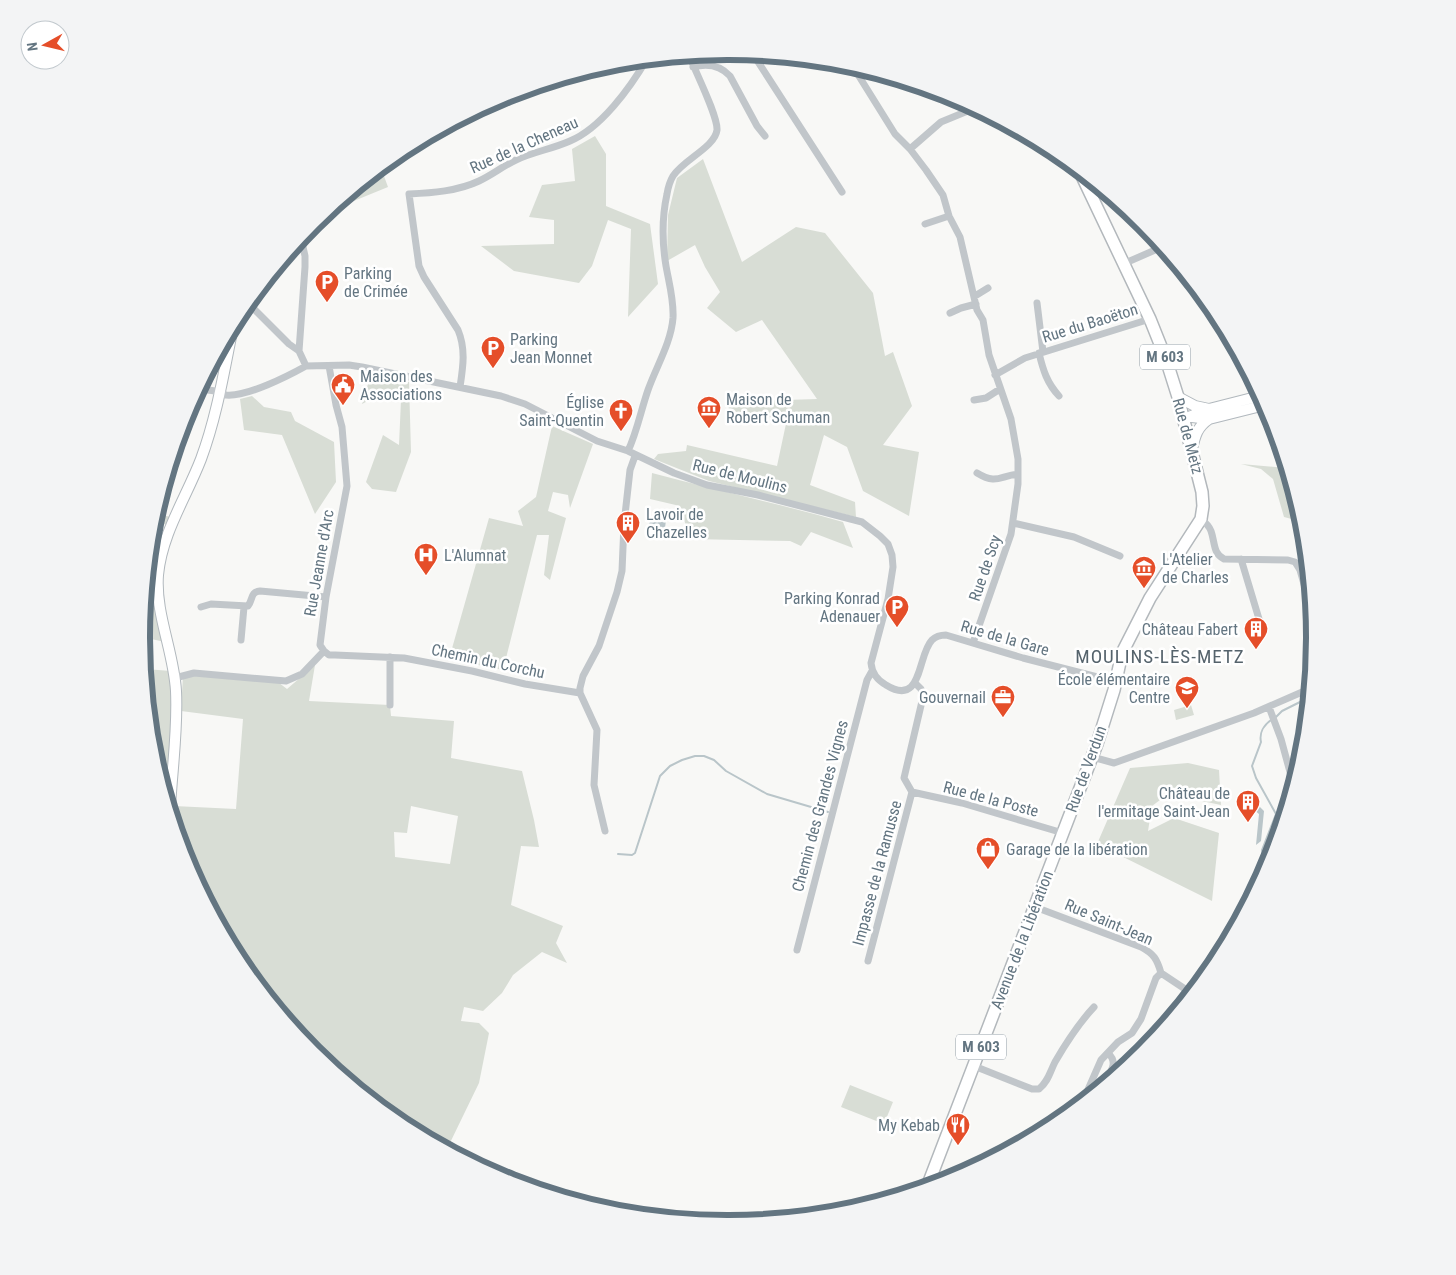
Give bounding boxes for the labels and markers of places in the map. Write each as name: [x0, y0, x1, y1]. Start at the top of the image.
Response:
place label: Parking de Crimée: [344, 264, 408, 301]
parking icon: Parking de Crimée: [314, 269, 340, 303]
place label: Parking Jean Monnet: [510, 330, 592, 367]
parking icon: Parking Jean Monnet: [480, 335, 506, 369]
place label: Maison des Associations: [360, 367, 442, 404]
public building icon: Maison des Associations: [330, 372, 356, 406]
place label: Maison de Robert Schuman: [726, 390, 830, 427]
place label: Église Saint-Quentin: [519, 393, 604, 430]
museum icon: Maison de Robert Schuman: [696, 395, 722, 429]
church icon: Église Saint-Quentin: [608, 398, 634, 432]
place label: Lavoir de Chazelles: [646, 505, 707, 542]
building icon: Lavoir de Chazelles: [615, 510, 641, 544]
hospital icon: L'Alumnat: [413, 542, 439, 576]
place label: L'Alumnat: [444, 546, 507, 565]
place label: L'Atelier de Charles: [1162, 550, 1229, 587]
museum icon: L'Atelier de Charles: [1131, 555, 1157, 589]
place label: Parking Konrad Adenauer: [784, 589, 880, 626]
parking icon: Parking Konrad Adenauer: [884, 594, 910, 628]
building icon: Château Fabert: [1243, 616, 1269, 650]
place label: Château Fabert: [1142, 620, 1238, 639]
place label: École élémentaire Centre: [1058, 670, 1170, 707]
school or university icon: École élémentaire Centre: [1174, 675, 1200, 709]
office icon: Gouvernail: [990, 684, 1016, 718]
place label: Gouvernail: [919, 688, 986, 707]
place label: Château de l'ermitage Saint-Jean: [1098, 784, 1230, 821]
building icon: Château de l'ermitage Saint-Jean: [1235, 789, 1261, 823]
shop icon: Garage de la libération: [975, 836, 1001, 870]
place label: Garage de la libération: [1006, 840, 1148, 859]
restaurant icon: My Kebab: [945, 1112, 971, 1146]
place label: My Kebab: [878, 1116, 940, 1135]

